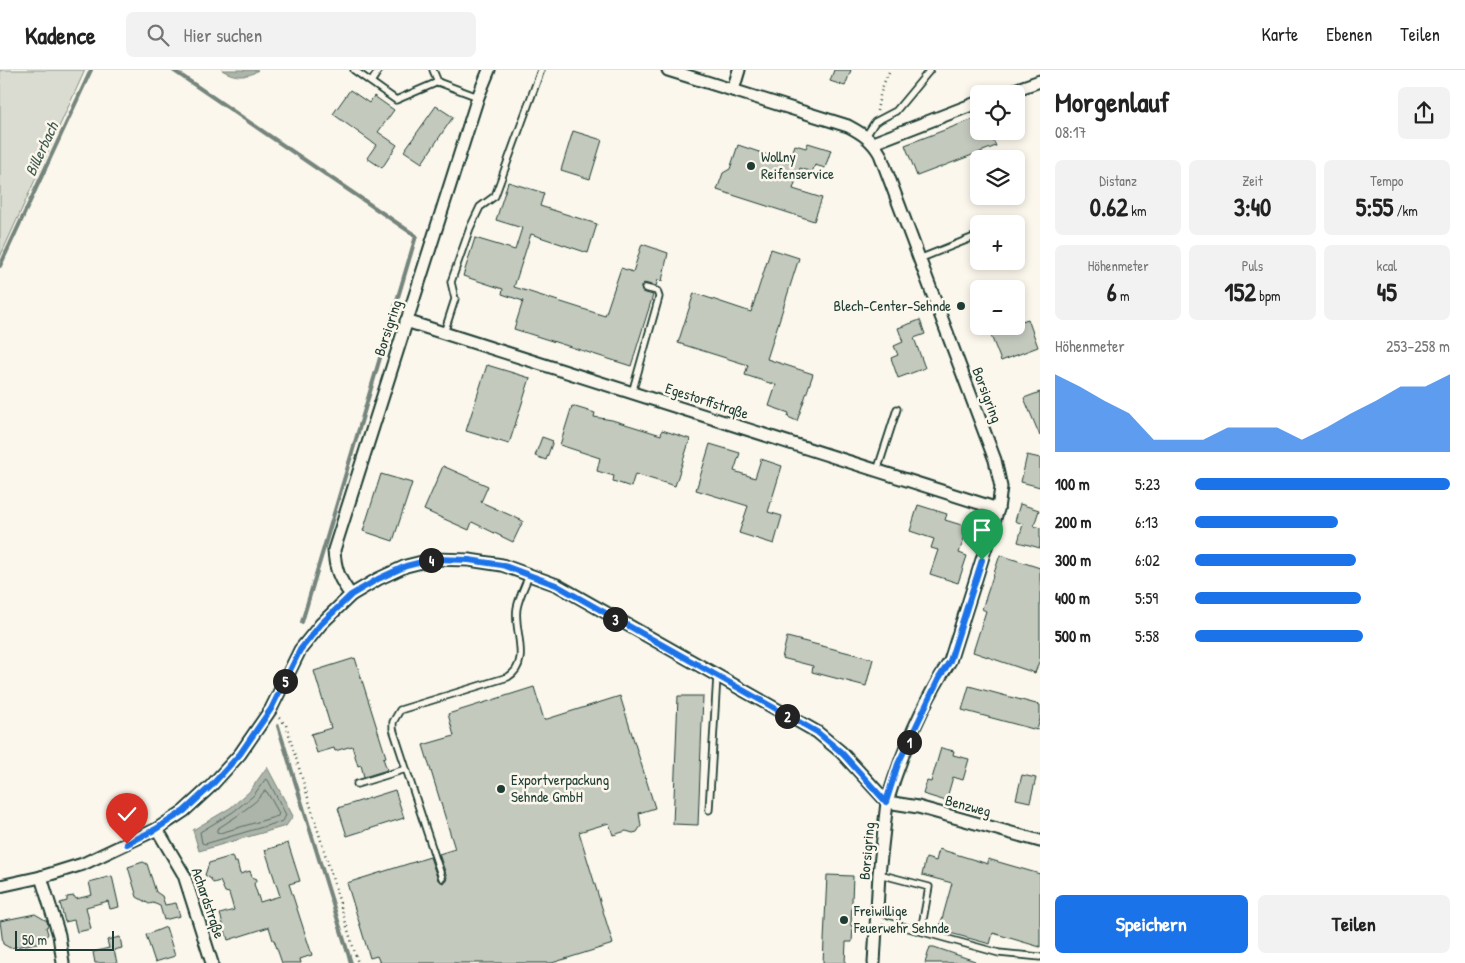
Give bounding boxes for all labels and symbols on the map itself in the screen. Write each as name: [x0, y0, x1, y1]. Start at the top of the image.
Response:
water label: Billerbach: [19, 117, 64, 179]
place label: Wollny Reifenservice: [761, 146, 834, 184]
marker: Wollny Reifenservice: [745, 160, 757, 172]
place label: Blech-Center-Sehnde: [834, 295, 951, 316]
street label: Borsigring: [369, 297, 407, 359]
marker: Blech-Center-Sehnde: [955, 300, 967, 312]
street label: Borsigring: [967, 364, 1008, 426]
street label: Egestorffstraße: [663, 377, 752, 424]
pin: [961, 509, 1003, 560]
pin: 4: [418, 548, 444, 572]
pin: 3: [602, 606, 628, 632]
pin: 5: [272, 668, 298, 694]
pin: 2: [774, 704, 800, 728]
pin: 1: [896, 730, 922, 754]
place label: Exportverpackung Sehnde GmbH: [511, 769, 610, 807]
marker: Exportverpackung Sehnde GmbH: [495, 783, 507, 795]
street label: Benzweg: [943, 789, 994, 822]
pin: [106, 793, 148, 844]
street label: Borsigring: [854, 821, 880, 881]
street label: Achardstraße: [187, 865, 230, 941]
place label: Freiwillige Feuerwehr Sehnde: [853, 900, 950, 938]
marker: Freiwillige Feuerwehr Sehnde: [838, 914, 850, 926]
scale bar: [15, 928, 114, 951]

